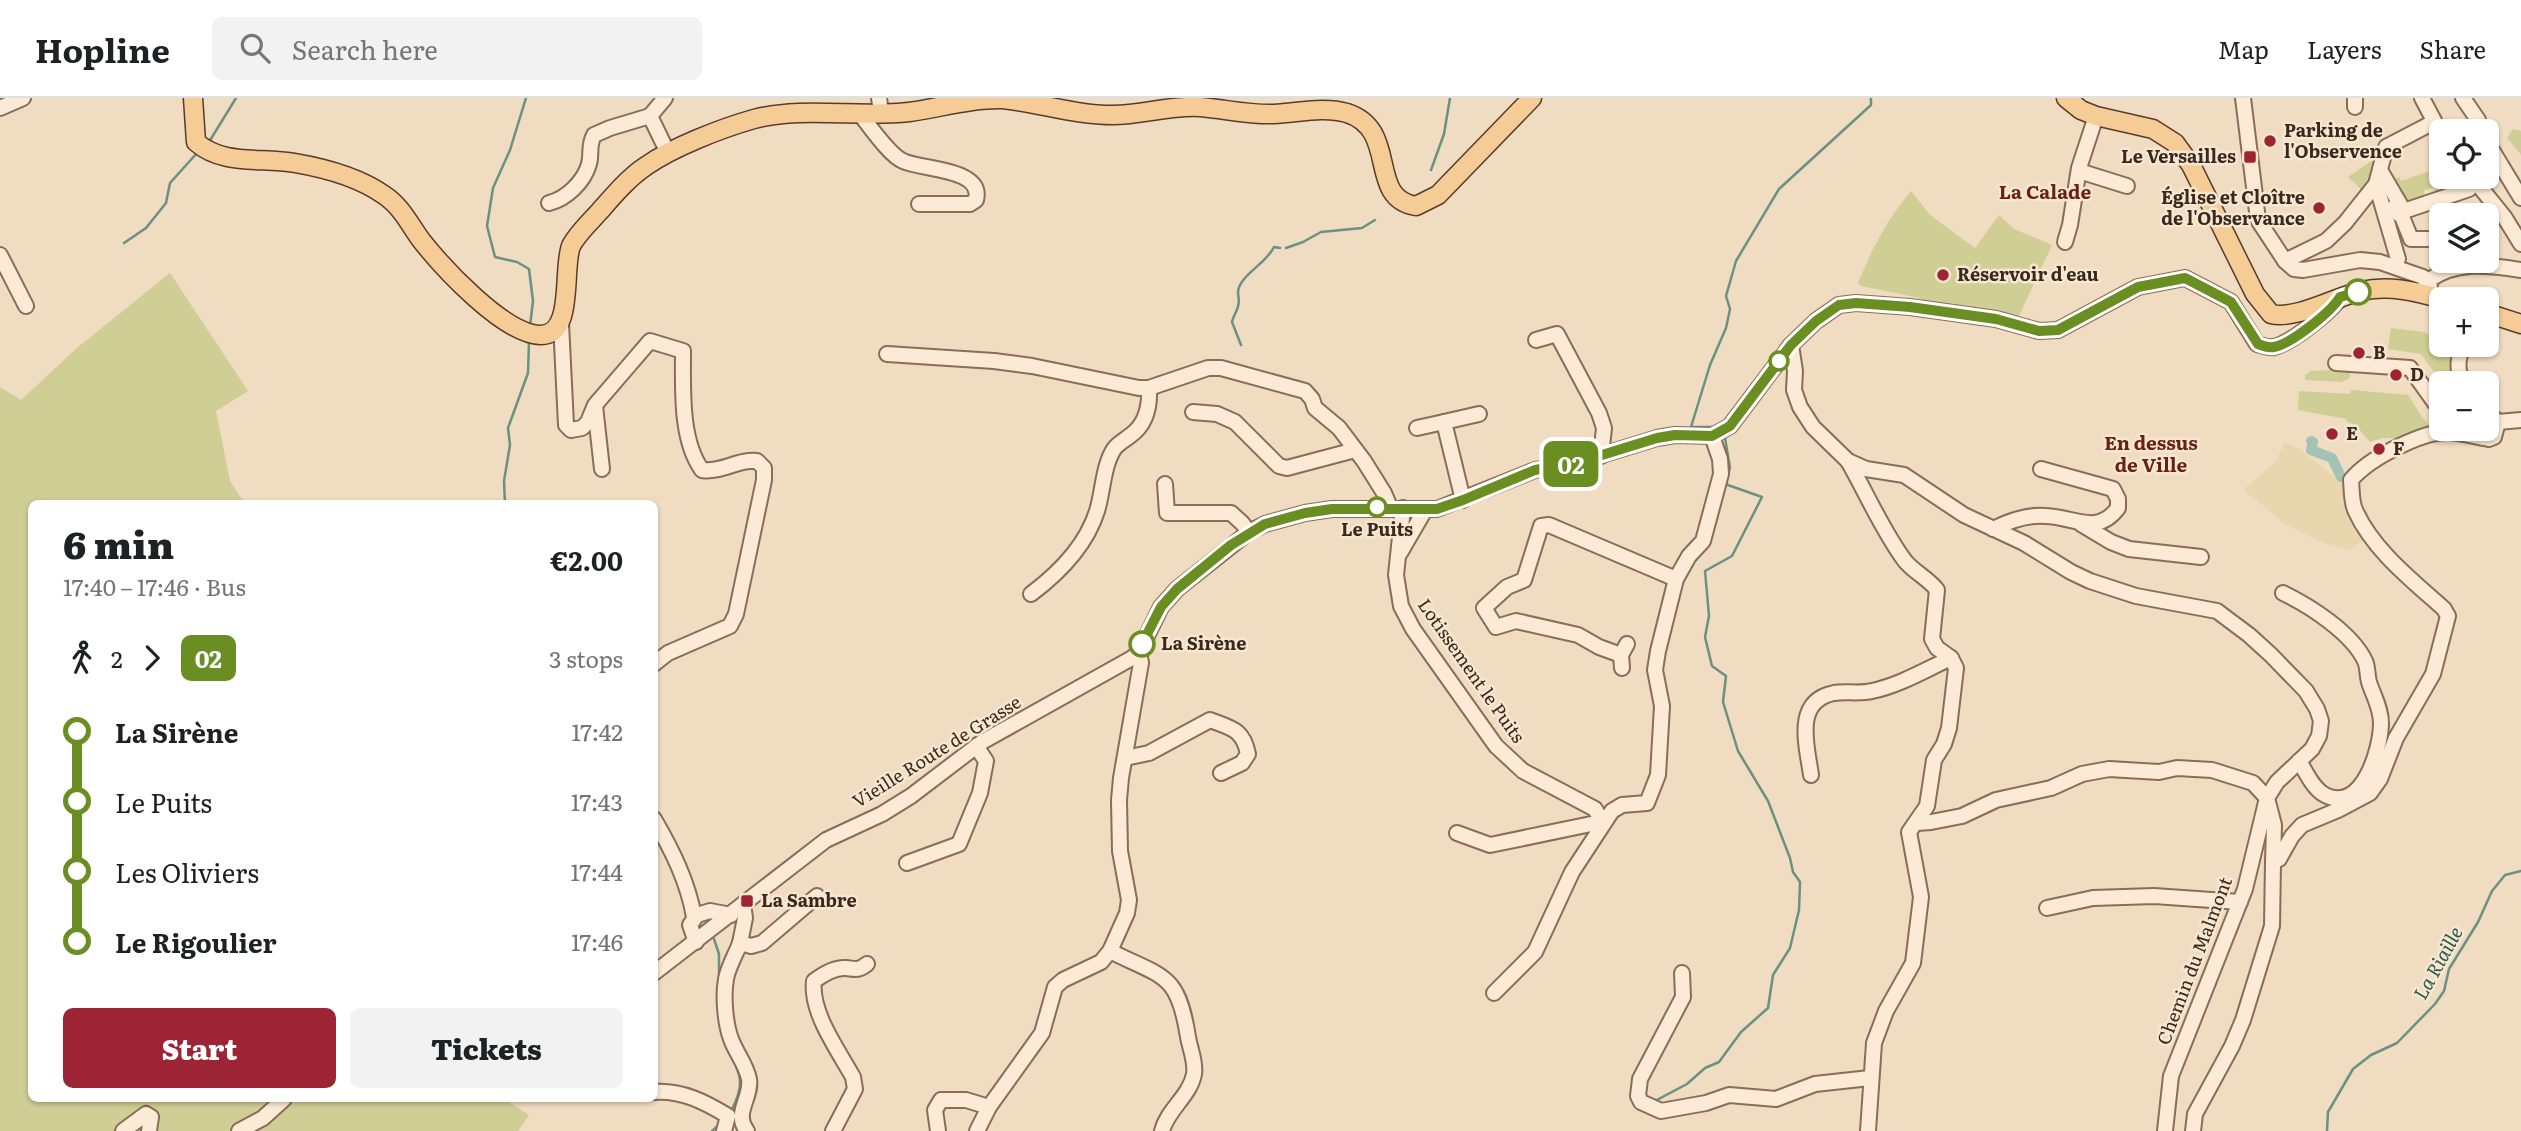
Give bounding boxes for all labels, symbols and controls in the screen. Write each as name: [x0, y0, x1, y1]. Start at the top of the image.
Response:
search box: [212, 17, 702, 80]
text: Hopline: [35, 24, 170, 73]
icon: search: [236, 29, 274, 67]
text: Search here: [292, 29, 438, 68]
text: Map: [2218, 31, 2269, 66]
text: Layers: [2307, 31, 2381, 66]
text: Share: [2419, 31, 2486, 66]
place label: Parking de l'Observence: [2284, 116, 2402, 164]
map controls: [2429, 119, 2499, 441]
button: locate: [2429, 119, 2499, 189]
marker: Parking de l'Observence: [2262, 133, 2278, 149]
place label: Le Versailles: [2121, 142, 2236, 169]
marker: Le Versailles: [2242, 149, 2258, 165]
district label: La Calade: [1999, 177, 2091, 205]
place label: Église et Cloître de l'Observance: [2161, 183, 2305, 231]
marker: Église et Cloître de l'Observance: [2311, 200, 2327, 216]
button: layers: [2429, 203, 2499, 273]
place label: Réservoir d'eau: [1957, 260, 2099, 287]
marker: Réservoir d'eau: [1935, 267, 1951, 283]
unlabelled marker: [2345, 279, 2371, 305]
button: +: [2429, 287, 2499, 357]
place label: B: [2373, 338, 2385, 365]
marker: B: [2351, 345, 2367, 361]
unlabelled marker: [1769, 351, 1789, 371]
place label: D: [2410, 360, 2424, 387]
marker: D: [2388, 367, 2404, 383]
button: −: [2429, 371, 2499, 441]
place label: E: [2346, 419, 2358, 446]
marker: E: [2324, 426, 2340, 442]
district label: En dessus de Ville: [2104, 428, 2198, 478]
place label: F: [2393, 434, 2405, 461]
line badge: 02: [1540, 441, 1602, 487]
marker: F: [2371, 441, 2387, 457]
text: 02: [1557, 446, 1585, 481]
marker: Le Puits: [1367, 497, 1387, 517]
text: 6 min: [63, 514, 174, 571]
place label: Le Puits: [1341, 515, 1413, 542]
text: €2.00: [550, 540, 623, 579]
text: 17:40 – 17:46 · Bus: [63, 569, 246, 603]
street label: Lotissement le Puits: [1412, 592, 1532, 748]
place label: La Sirène: [1161, 629, 1246, 656]
marker: La Sirène: [1129, 631, 1155, 657]
icon: walk: [63, 639, 101, 677]
icon: forward: [133, 639, 171, 677]
text: 02: [195, 640, 222, 675]
text: 2: [111, 641, 123, 675]
text: 3 stops: [549, 641, 623, 675]
street label: Vieille Route de Grasse: [847, 688, 1026, 814]
text: La Sirène: [115, 712, 238, 751]
text: 17:42: [572, 714, 623, 748]
text: Le Puits: [115, 782, 212, 821]
text: 17:43: [571, 784, 623, 818]
text: Les Oliviers: [115, 852, 259, 891]
text: 17:44: [571, 854, 623, 888]
street label: Chemin du Malmont: [2149, 872, 2238, 1048]
place label: La Sambre: [761, 886, 857, 913]
marker: La Sambre: [739, 893, 755, 909]
water label: La Riaille: [2406, 921, 2469, 1004]
text: Le Rigoulier: [115, 922, 277, 961]
text: 17:46: [571, 924, 623, 958]
button: Start: [63, 1008, 336, 1088]
button: Tickets: [350, 1008, 623, 1088]

